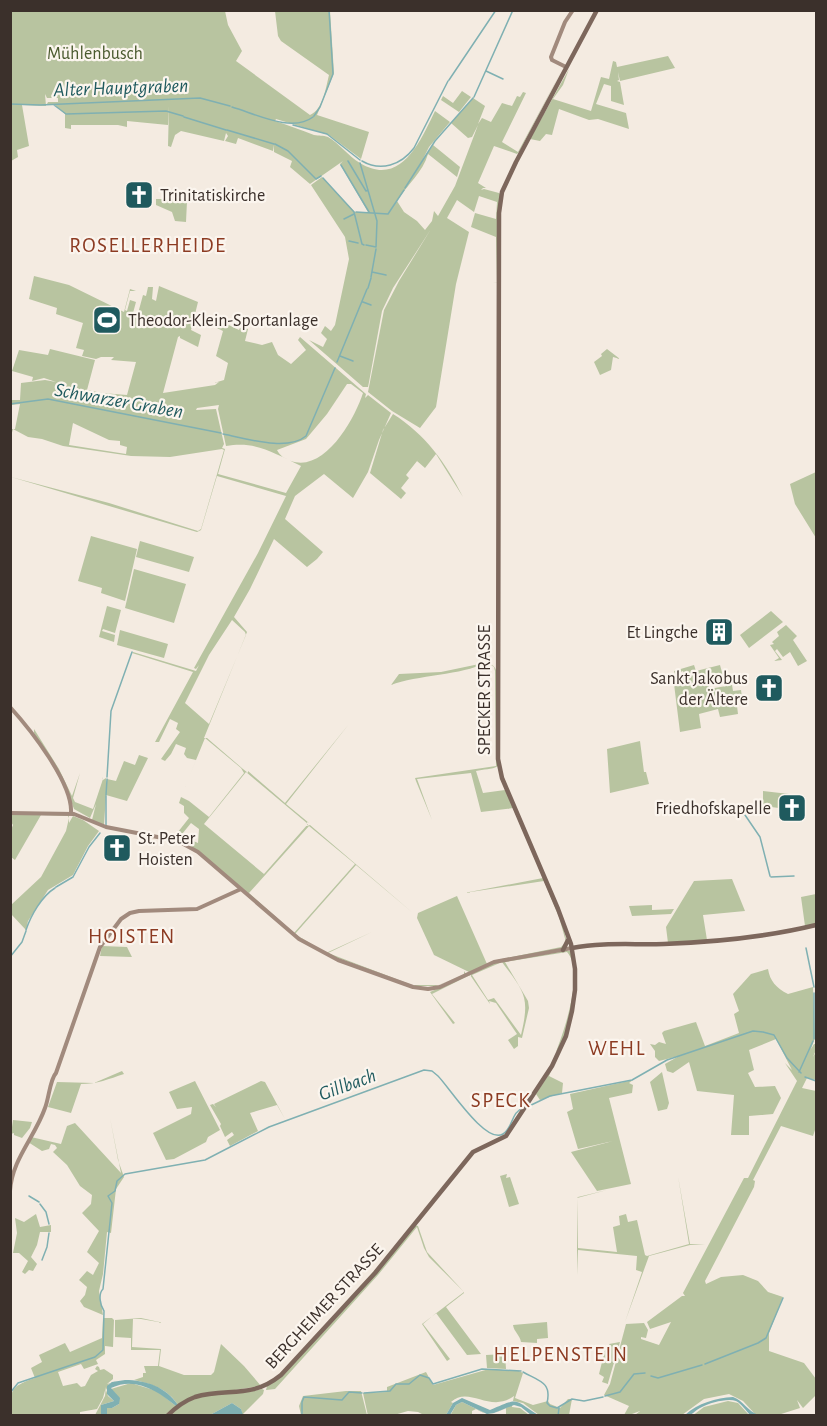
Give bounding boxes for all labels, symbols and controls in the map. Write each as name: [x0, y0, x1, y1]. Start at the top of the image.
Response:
park label: Mühlenbusch: [47, 45, 143, 63]
water label: Alter Hauptgraben: [52, 76, 189, 100]
church icon: Trinitatiskirche: [123, 179, 155, 211]
place label: Trinitatiskirche: [160, 187, 265, 205]
district label: ROSELLERHEIDE: [69, 235, 227, 256]
sports icon: Theodor-Klein-Sportanlage: [91, 304, 123, 336]
place label: Theodor-Klein-Sportanlage: [128, 312, 318, 330]
water label: Schwarzer Graben: [53, 380, 185, 422]
building icon: Et Lingche: [703, 616, 735, 648]
place label: Et Lingche: [626, 624, 698, 642]
street label: SPECKER STRASSE: [476, 625, 494, 755]
place label: Sankt Jakobus der Ältere: [650, 670, 748, 709]
church icon: Sankt Jakobus der Ältere: [753, 672, 785, 704]
church icon: Friedhofskapelle: [776, 792, 808, 824]
place label: Friedhofskapelle: [655, 800, 771, 818]
place label: St. Peter Hoisten: [138, 830, 195, 869]
church icon: St. Peter Hoisten: [101, 832, 133, 864]
district label: HOISTEN: [88, 926, 176, 947]
district label: WEHL: [588, 1038, 646, 1059]
water label: Gillbach: [316, 1065, 379, 1105]
district label: SPECK: [471, 1090, 531, 1111]
street label: BERGHEIMER STRASSE: [262, 1240, 387, 1373]
district label: HELPENSTEIN: [493, 1344, 629, 1365]

